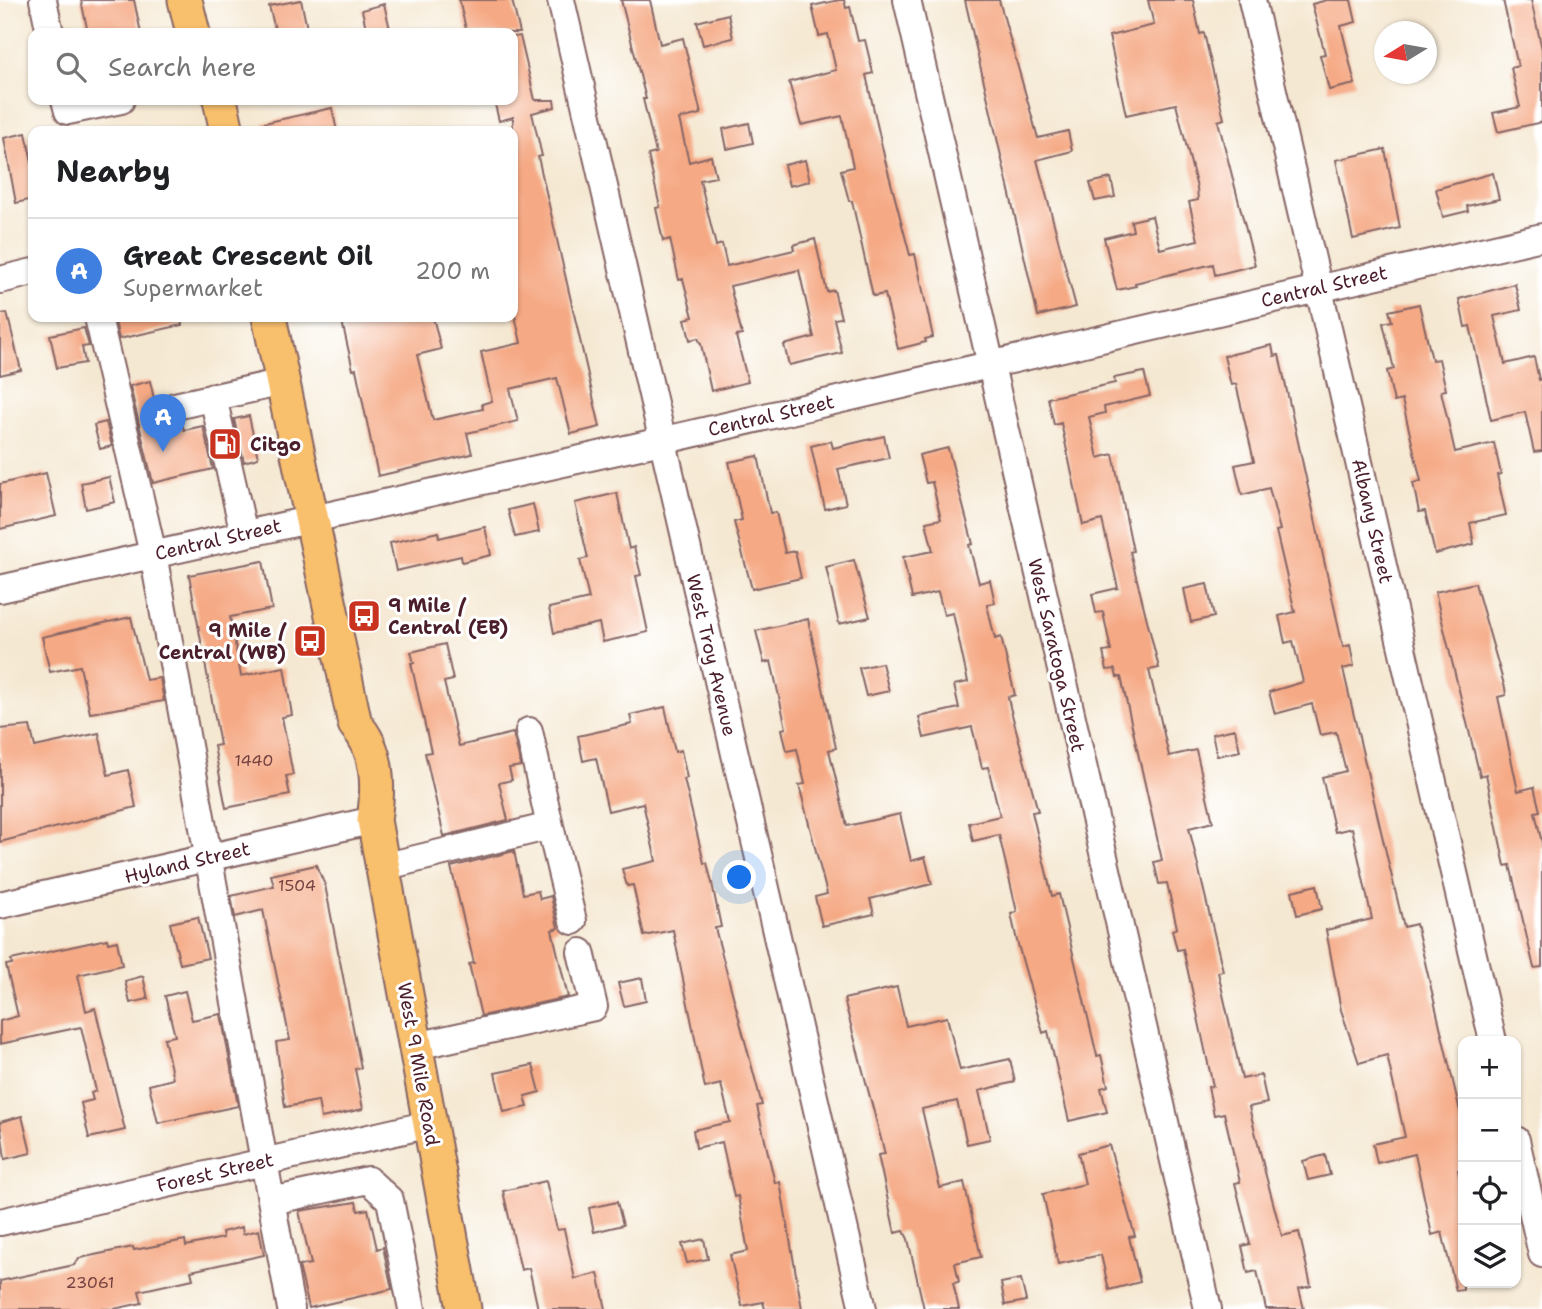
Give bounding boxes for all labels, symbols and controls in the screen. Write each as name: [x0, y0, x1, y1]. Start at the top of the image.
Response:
north arrow: [1374, 21, 1437, 84]
search box: [28, 28, 518, 105]
icon: search: [52, 48, 90, 86]
text: Search here: [108, 49, 257, 84]
text: Nearby: [56, 151, 171, 192]
text: Great Crescent Oil: [123, 238, 373, 273]
text: A: [70, 256, 88, 286]
text: 200 m: [415, 256, 490, 286]
street label: Central Street: [1258, 260, 1390, 313]
text: Supermarket: [123, 273, 263, 303]
street label: Central Street: [705, 389, 837, 442]
pin: A: [140, 394, 186, 452]
fuel station icon: Citgo: [206, 425, 244, 463]
place label: Citgo: [250, 432, 301, 457]
street label: Albany Street: [1346, 456, 1399, 586]
street label: Central Street: [152, 513, 284, 566]
street label: West Saratoga Street: [1022, 556, 1091, 754]
street label: West Troy Avenue: [681, 572, 742, 739]
place label: 9 Mile / Central (EB): [388, 593, 508, 640]
bus stop icon: 9 Mile / Central (EB): [345, 597, 383, 635]
place label: 9 Mile / Central (WB): [159, 618, 287, 665]
bus stop icon: 9 Mile / Central (WB): [291, 622, 329, 660]
house number: 1440: [235, 750, 273, 771]
street label: Hyland Street: [122, 836, 252, 889]
your location: [722, 860, 756, 894]
house number: 1504: [278, 875, 316, 896]
street label: West 9 Mile Road: [392, 980, 445, 1148]
map controls: [1458, 1036, 1521, 1288]
button: +: [1458, 1036, 1521, 1099]
button: −: [1458, 1099, 1521, 1162]
street label: Forest Street: [154, 1147, 276, 1198]
button: locate: [1458, 1162, 1521, 1225]
button: layers: [1458, 1225, 1521, 1288]
house number: 23061: [66, 1272, 114, 1293]

